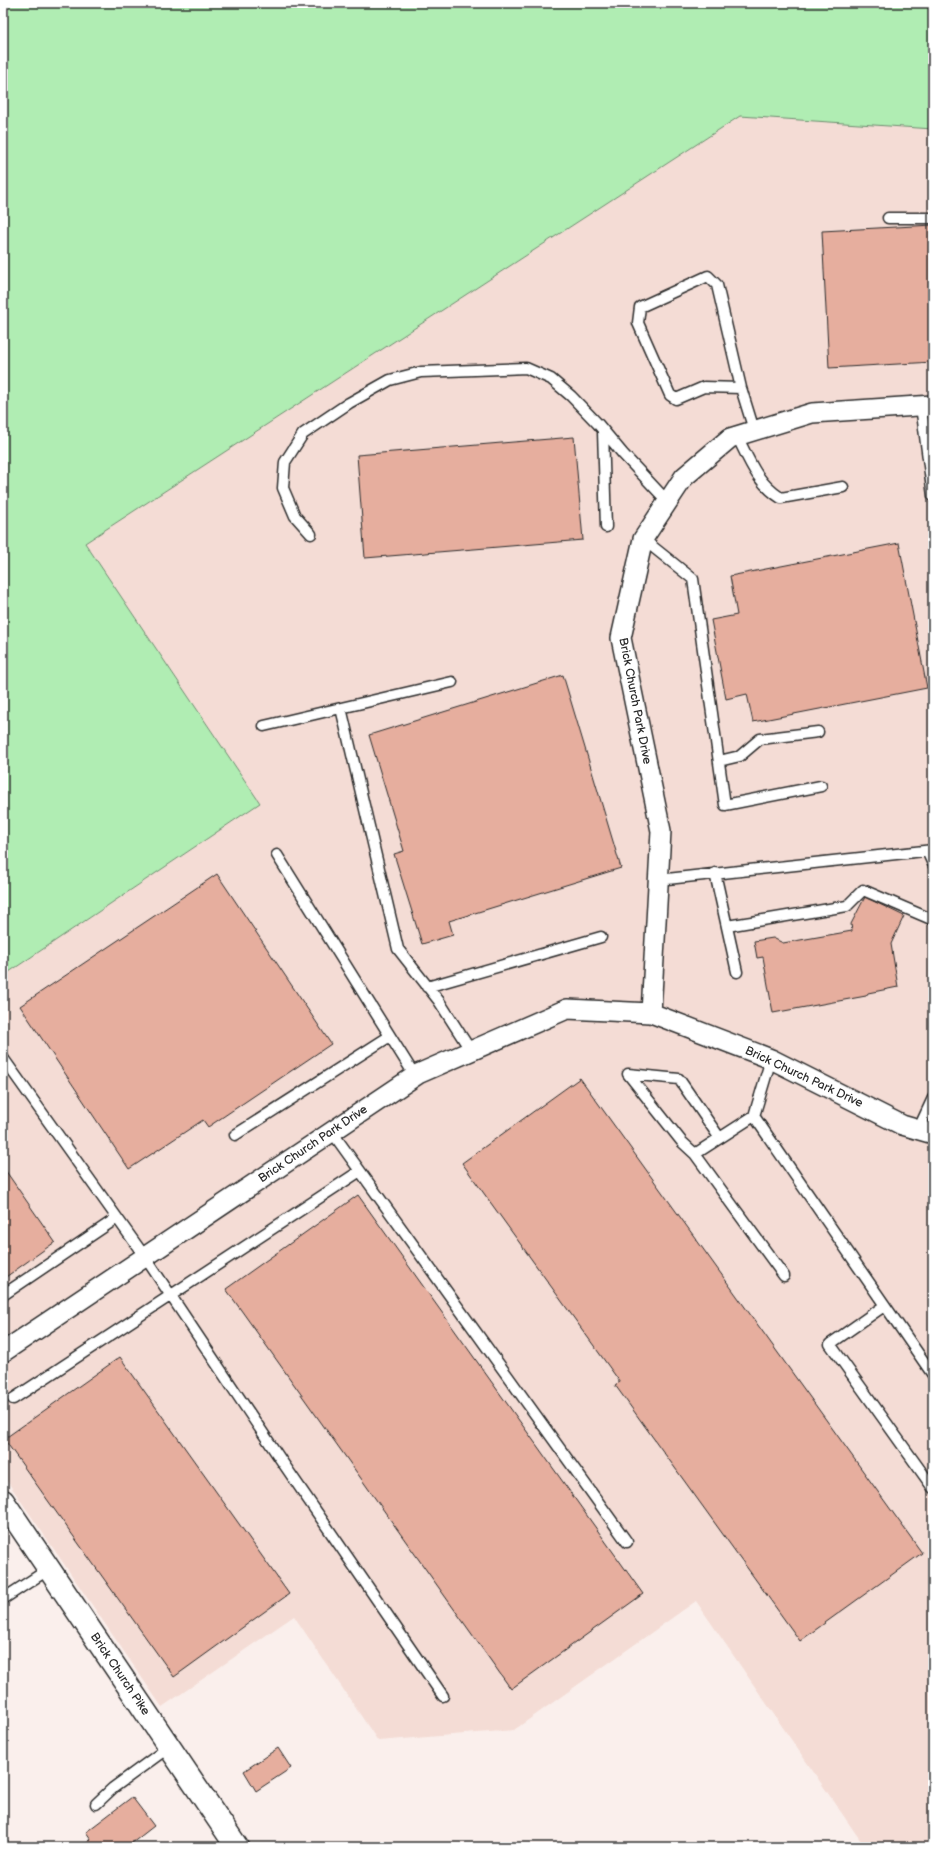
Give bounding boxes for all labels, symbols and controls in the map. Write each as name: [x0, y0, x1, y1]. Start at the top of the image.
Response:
street label: Brick Church Park Drive: [615, 636, 655, 766]
street label: Brick Church Park Drive: [743, 1043, 865, 1111]
street label: Brick Church Park Drive: [256, 1102, 370, 1186]
street label: Brick Church Pike: [87, 1630, 153, 1718]

